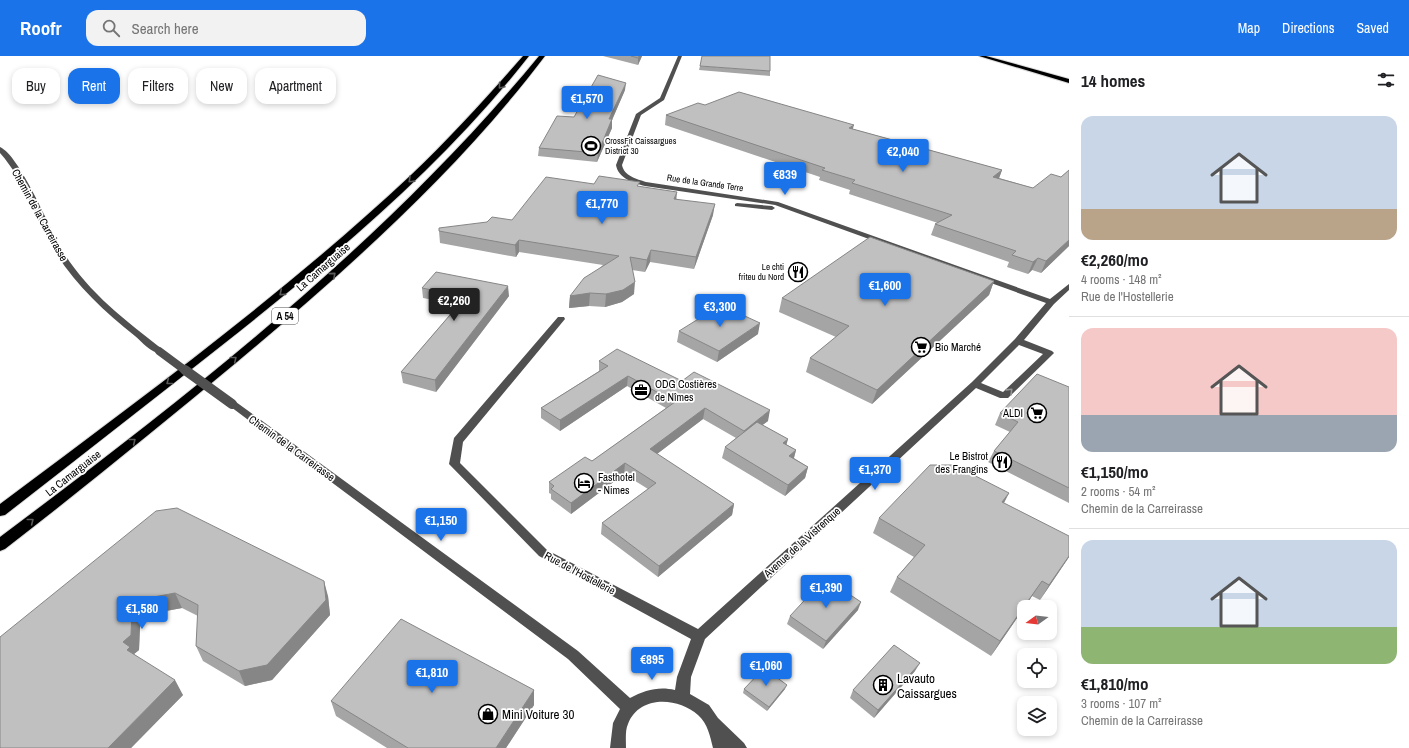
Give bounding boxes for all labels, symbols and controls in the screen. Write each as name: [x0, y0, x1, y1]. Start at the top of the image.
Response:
search box: [86, 10, 366, 46]
text: Roofr: [20, 15, 62, 41]
icon: search: [100, 17, 122, 39]
text: Search here: [132, 18, 199, 39]
text: Map: [1238, 19, 1260, 37]
text: Directions: [1282, 19, 1334, 37]
text: Saved: [1356, 19, 1389, 37]
chip: Buy: [12, 68, 60, 104]
chip: Rent: [68, 68, 120, 104]
chip: Filters: [128, 68, 188, 104]
chip: New: [196, 68, 247, 104]
chip: Apartment: [255, 68, 336, 104]
text: 14 homes: [1081, 69, 1145, 92]
icon: filters: [1375, 69, 1397, 91]
one-way arrow: [499, 81, 506, 88]
pin: €1,570: [554, 86, 620, 120]
text: €1,570: [571, 90, 603, 107]
sports icon: CrossFit Caissargues District 30: [580, 135, 602, 157]
place label: CrossFit Caissargues District 30: [605, 135, 677, 157]
pin: €2,040: [870, 139, 936, 173]
icon: home: [1203, 142, 1275, 214]
text: €2,040: [887, 143, 919, 160]
pin: €839: [761, 162, 809, 196]
street label: Chemin de la Carreirasse: [9, 166, 71, 264]
text: €839: [773, 166, 797, 183]
street label: Rue de la Grande Terre: [666, 172, 744, 194]
one-way arrow: [408, 175, 416, 183]
pin: €1,770: [569, 191, 635, 225]
text: €1,770: [586, 195, 618, 212]
street label: La Camarguaise: [293, 240, 353, 294]
text: €2,260/mo: [1081, 248, 1148, 271]
place label: Le chti friteu du Nord: [739, 261, 784, 283]
restaurant icon: Le chti friteu du Nord: [787, 261, 809, 283]
text: 4 rooms · 148 m²: [1081, 271, 1162, 288]
one-way arrow: [328, 272, 335, 279]
pin: €1,600: [852, 273, 918, 307]
text: €1,600: [869, 277, 901, 294]
one-way arrow: [279, 288, 286, 295]
pin: €2,260: [421, 288, 487, 322]
text: Rue de l'Hostellerie: [1081, 288, 1174, 305]
text: €2,260: [438, 292, 470, 309]
pin: €3,300: [687, 294, 753, 328]
text: €3,300: [704, 298, 736, 315]
road number: A 54: [272, 308, 298, 324]
supermarket icon: Bio Marché: [910, 336, 932, 358]
place label: Bio Marché: [935, 340, 981, 354]
icon: home: [1203, 354, 1275, 426]
one-way arrow: [229, 356, 236, 363]
one-way arrow: [166, 377, 173, 384]
place label: ODG Costières de Nîmes: [655, 377, 717, 404]
office icon: ODG Costières de Nîmes: [630, 379, 652, 401]
one-way arrow: [1005, 388, 1013, 396]
supermarket icon: ALDI: [1026, 402, 1048, 424]
place label: ALDI: [1002, 406, 1023, 420]
street label: Chemin de la Carreirasse: [246, 412, 338, 484]
one-way arrow: [129, 439, 136, 446]
street label: La Camarguaise: [42, 447, 104, 499]
place label: Le Bistrot des Frangins: [935, 449, 988, 476]
restaurant icon: Le Bistrot des Frangins: [991, 451, 1013, 473]
pin: €1,370: [842, 457, 908, 491]
text: €1,150/mo: [1081, 460, 1148, 483]
text: €1,370: [859, 461, 891, 478]
place label: Fasthotel - Nimes: [598, 470, 635, 497]
hotel icon: Fasthotel - Nimes: [573, 472, 595, 494]
text: 2 rooms · 54 m²: [1081, 483, 1156, 500]
text: Chemin de la Carreirasse: [1081, 500, 1203, 517]
street label: Avenue de la Vistrenque: [760, 504, 843, 581]
pin: €1,150: [408, 508, 474, 542]
text: €1,150: [425, 512, 457, 529]
one-way arrow: [26, 519, 33, 526]
street label: Rue de l'Hostellerie: [542, 548, 618, 598]
icon: home: [1203, 566, 1275, 638]
pin: €1,390: [793, 575, 859, 609]
text: €1,390: [810, 579, 842, 596]
pin: €1,580: [109, 596, 175, 630]
text: €1,580: [126, 600, 158, 617]
north arrow: [1017, 600, 1057, 640]
map controls: [1017, 600, 1057, 736]
pin: €895: [628, 647, 676, 681]
button: locate: [1017, 648, 1057, 688]
text: €895: [640, 651, 664, 668]
pin: €1,060: [733, 653, 799, 687]
text: €1,060: [750, 657, 782, 674]
pin: €1,810: [399, 660, 465, 694]
text: €1,810: [416, 664, 448, 681]
place label: Lavauto Caissargues: [897, 670, 957, 702]
text: €1,810/mo: [1081, 672, 1148, 695]
building icon: Lavauto Caissargues: [872, 674, 894, 696]
text: 3 rooms · 107 m²: [1081, 695, 1162, 712]
button: layers: [1017, 696, 1057, 736]
shop icon: Mini Voiture 30: [477, 703, 499, 725]
place label: Mini Voiture 30: [502, 706, 574, 723]
text: Chemin de la Carreirasse: [1081, 712, 1203, 729]

